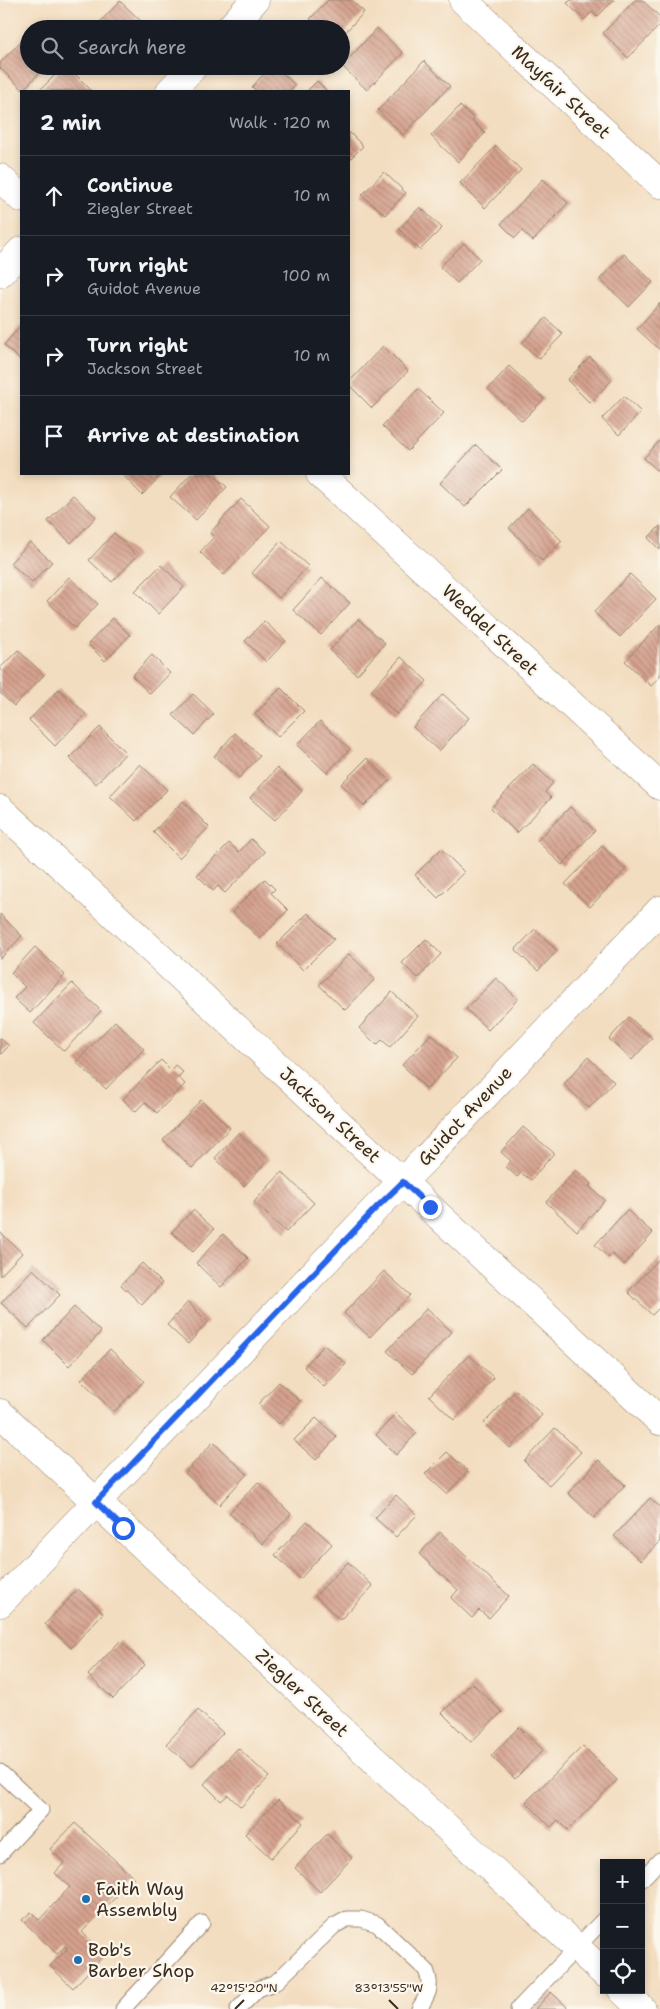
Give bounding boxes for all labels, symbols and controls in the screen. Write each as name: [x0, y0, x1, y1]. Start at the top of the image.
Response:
search box: [20, 20, 350, 75]
icon: search: [38, 34, 66, 62]
text: Search here: [78, 35, 187, 60]
street label: Mayfair Street: [506, 40, 616, 144]
text: 2 min: [40, 109, 101, 137]
text: Walk · 120 m: [229, 112, 330, 133]
text: Continue: [87, 173, 173, 198]
icon: ahead: [40, 182, 68, 210]
text: 10 m: [293, 185, 330, 206]
text: Ziegler Street: [87, 198, 193, 219]
text: Turn right: [87, 253, 188, 278]
icon: right: [40, 262, 68, 290]
text: 100 m: [282, 265, 330, 286]
text: Guidot Avenue: [87, 278, 201, 299]
text: Turn right: [87, 333, 188, 358]
icon: right: [40, 342, 68, 370]
text: 10 m: [293, 345, 330, 366]
text: Jackson Street: [87, 358, 203, 379]
icon: arrive: [40, 422, 68, 450]
text: Arrive at destination: [87, 423, 299, 448]
street label: Weddel Street: [437, 579, 544, 681]
street label: Guidot Avenue: [412, 1061, 518, 1171]
street label: Jackson Street: [274, 1062, 386, 1168]
route end: [419, 1196, 442, 1219]
route start: [112, 1517, 135, 1540]
street label: Ziegler Street: [250, 1644, 354, 1743]
map controls: [600, 1859, 645, 1994]
button: +: [600, 1859, 645, 1904]
place label: Faith Way Assembly: [96, 1877, 184, 1922]
marker: Faith Way Assembly: [80, 1893, 92, 1905]
button: −: [600, 1904, 645, 1949]
place label: Bob's Barber Shop: [88, 1938, 194, 1983]
button: locate: [600, 1949, 645, 1994]
marker: Bob's Barber Shop: [72, 1954, 84, 1966]
text: 42°15'20"N: [210, 1980, 278, 1996]
text: 83°13'55"W: [355, 1980, 423, 1996]

